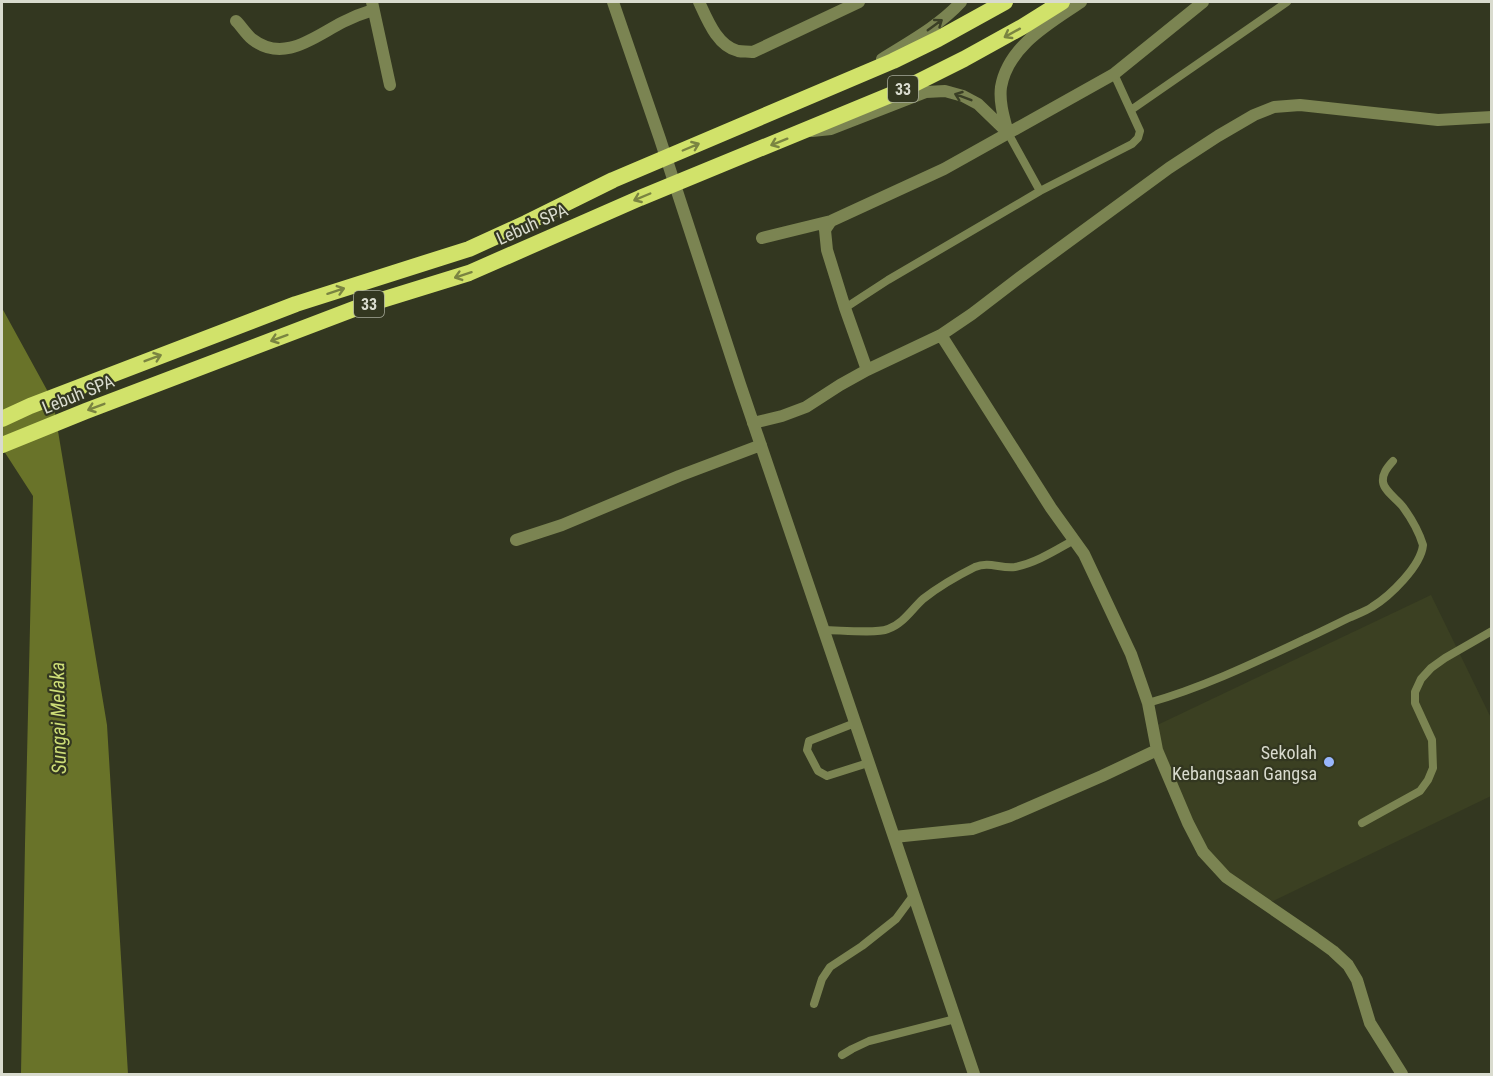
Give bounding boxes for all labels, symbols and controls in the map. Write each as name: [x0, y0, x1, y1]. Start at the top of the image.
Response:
one-way arrow: [926, 19, 942, 31]
one-way arrow: [1004, 27, 1021, 39]
road number: 33: [888, 76, 918, 102]
one-way arrow: [955, 91, 973, 102]
one-way arrow: [770, 137, 788, 148]
one-way arrow: [682, 141, 700, 152]
one-way arrow: [633, 192, 652, 203]
street label: Lebuh SPA: [493, 199, 571, 249]
one-way arrow: [454, 270, 473, 281]
one-way arrow: [326, 285, 345, 296]
road number: 33: [354, 291, 384, 317]
one-way arrow: [270, 333, 288, 344]
one-way arrow: [143, 352, 162, 363]
street label: Lebuh SPA: [39, 370, 118, 418]
one-way arrow: [87, 402, 106, 413]
water label: Sungai Melaka: [45, 662, 71, 774]
place label: Sekolah Kebangsaan Gangsa: [1172, 742, 1317, 784]
marker: Sekolah Kebangsaan Gangsa: [1322, 755, 1336, 769]

